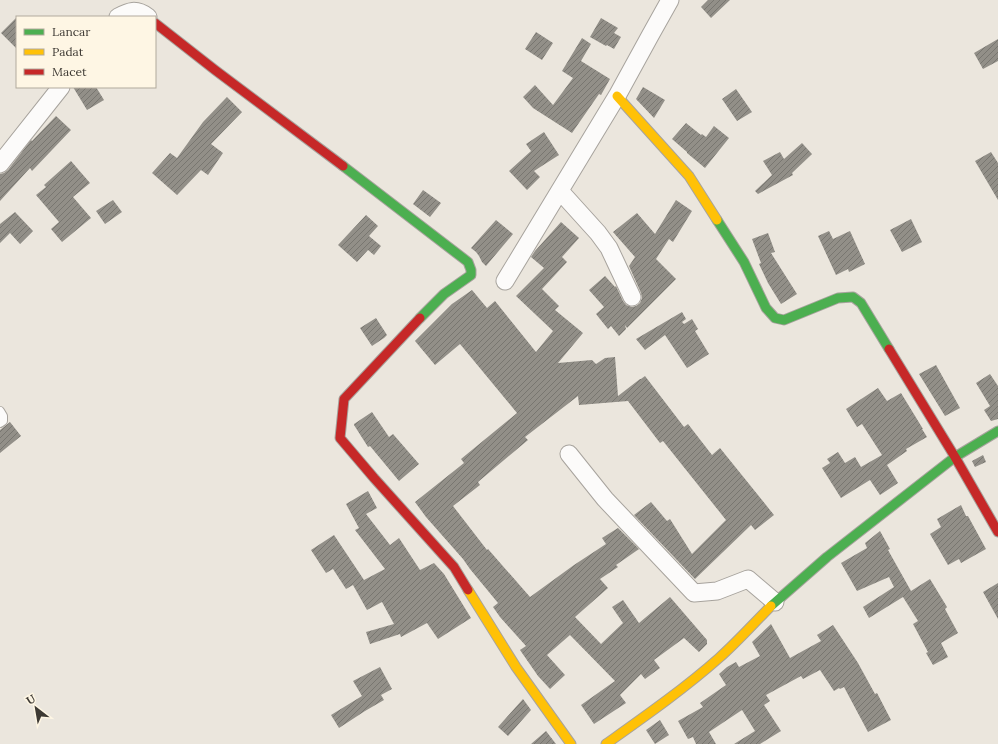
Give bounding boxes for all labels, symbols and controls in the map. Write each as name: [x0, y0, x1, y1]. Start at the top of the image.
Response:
legend: [16, 16, 156, 88]
text: Lancar: [52, 24, 91, 39]
text: Padat: [52, 44, 84, 59]
text: Macet: [52, 64, 87, 79]
north arrow: [16, 688, 56, 728]
text: U: [24, 691, 39, 708]

